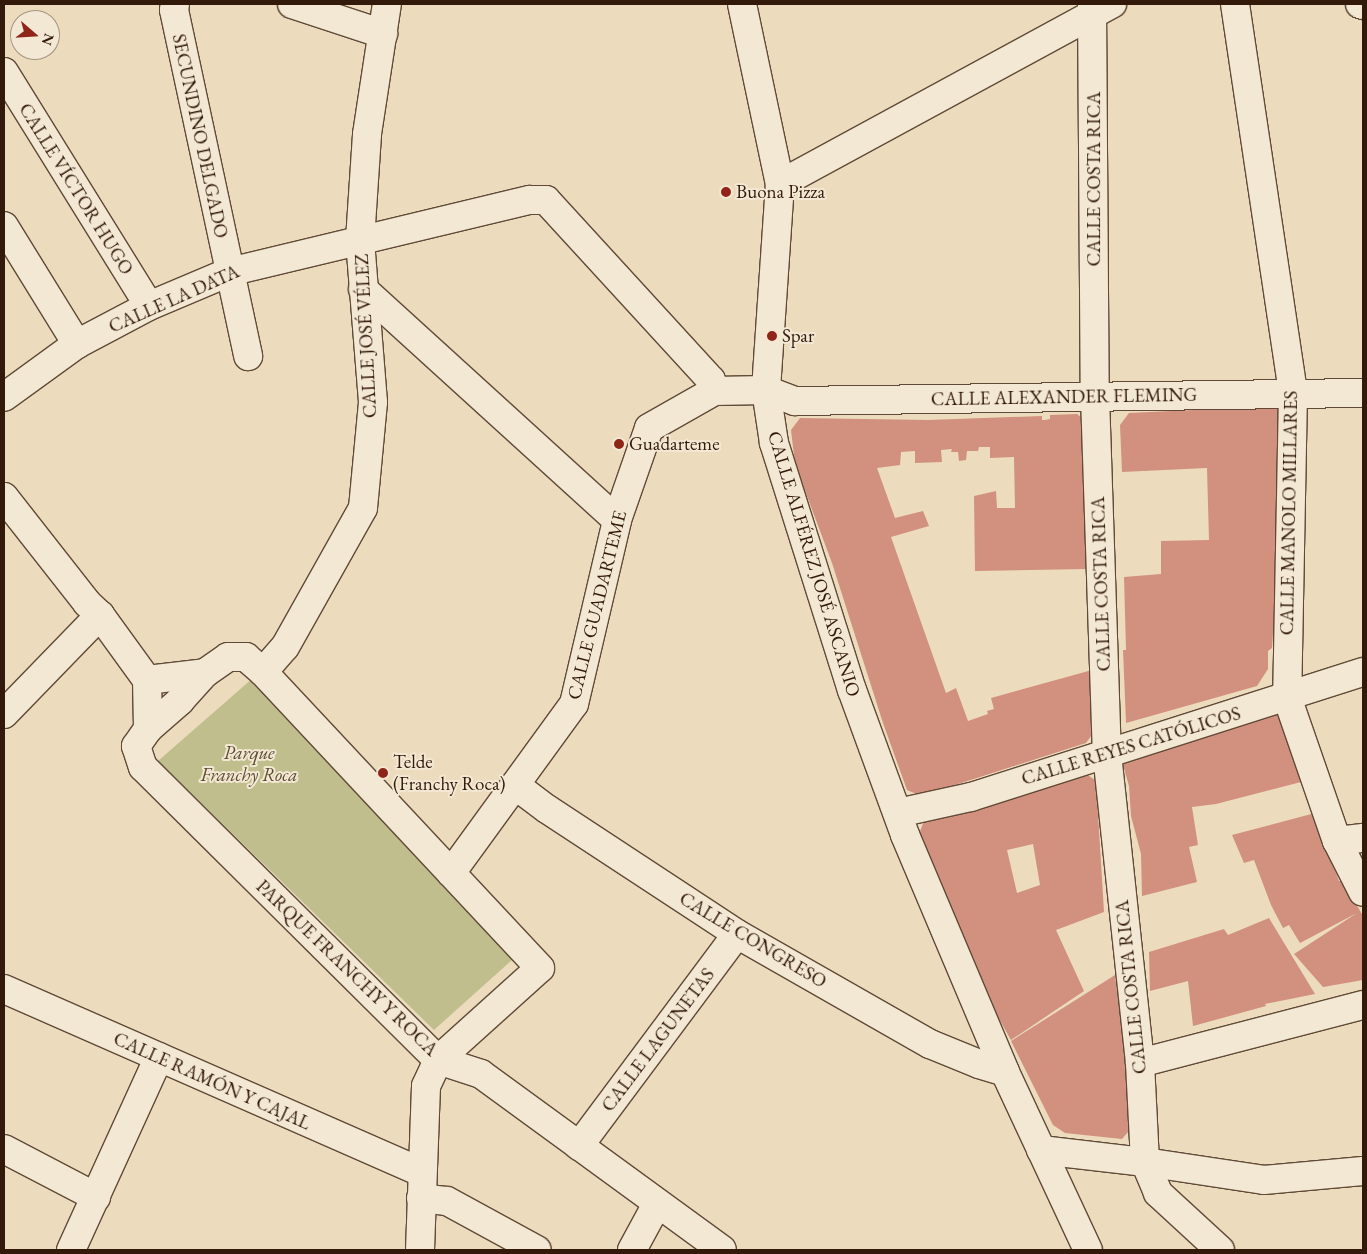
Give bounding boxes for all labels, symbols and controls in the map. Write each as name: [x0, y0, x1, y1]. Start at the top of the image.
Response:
north arrow: [10, 10, 60, 60]
text: N: [38, 31, 59, 48]
street label: SECUNDINO DELGADO: [167, 32, 233, 240]
street label: CALLE COSTA RICA: [1083, 92, 1105, 266]
street label: CALLE VÍCTOR HUGO: [14, 99, 138, 279]
place label: Buona Pizza: [736, 181, 825, 203]
marker: Buona Pizza: [720, 186, 732, 198]
street label: CALLE JOSÉ VÉLEZ: [350, 253, 382, 419]
street label: CALLE LA DATA: [105, 260, 243, 338]
place label: Spar: [782, 325, 814, 347]
marker: Spar: [766, 330, 778, 342]
street label: CALLE ALEXANDER FLEMING: [931, 383, 1197, 411]
street label: CALLE MANOLO MILLARES: [1275, 391, 1303, 635]
street label: CALLE ALFÉREZ JOSÉ ASCANIO: [763, 428, 865, 700]
place label: Guadarteme: [629, 433, 720, 455]
marker: Guadarteme: [613, 438, 625, 450]
street label: CALLE COSTA RICA: [1087, 496, 1115, 672]
street label: CALLE GUADARTEME: [562, 508, 632, 702]
street label: CALLE REYES CATÓLICOS: [1019, 702, 1243, 790]
park label: Parque Franchy Roca: [201, 742, 297, 786]
place label: Telde (Franchy Roca): [393, 751, 506, 795]
marker: Telde (Franchy Roca): [377, 767, 389, 779]
street label: PARQUE FRANCHY Y ROCA: [251, 875, 443, 1061]
street label: CALLE CONGRESO: [675, 887, 831, 993]
street label: CALLE COSTA RICA: [1111, 899, 1151, 1075]
street label: CALLE LAGUNETAS: [597, 964, 719, 1116]
street label: CALLE RAMÓN Y CAJAL: [110, 1027, 314, 1135]

